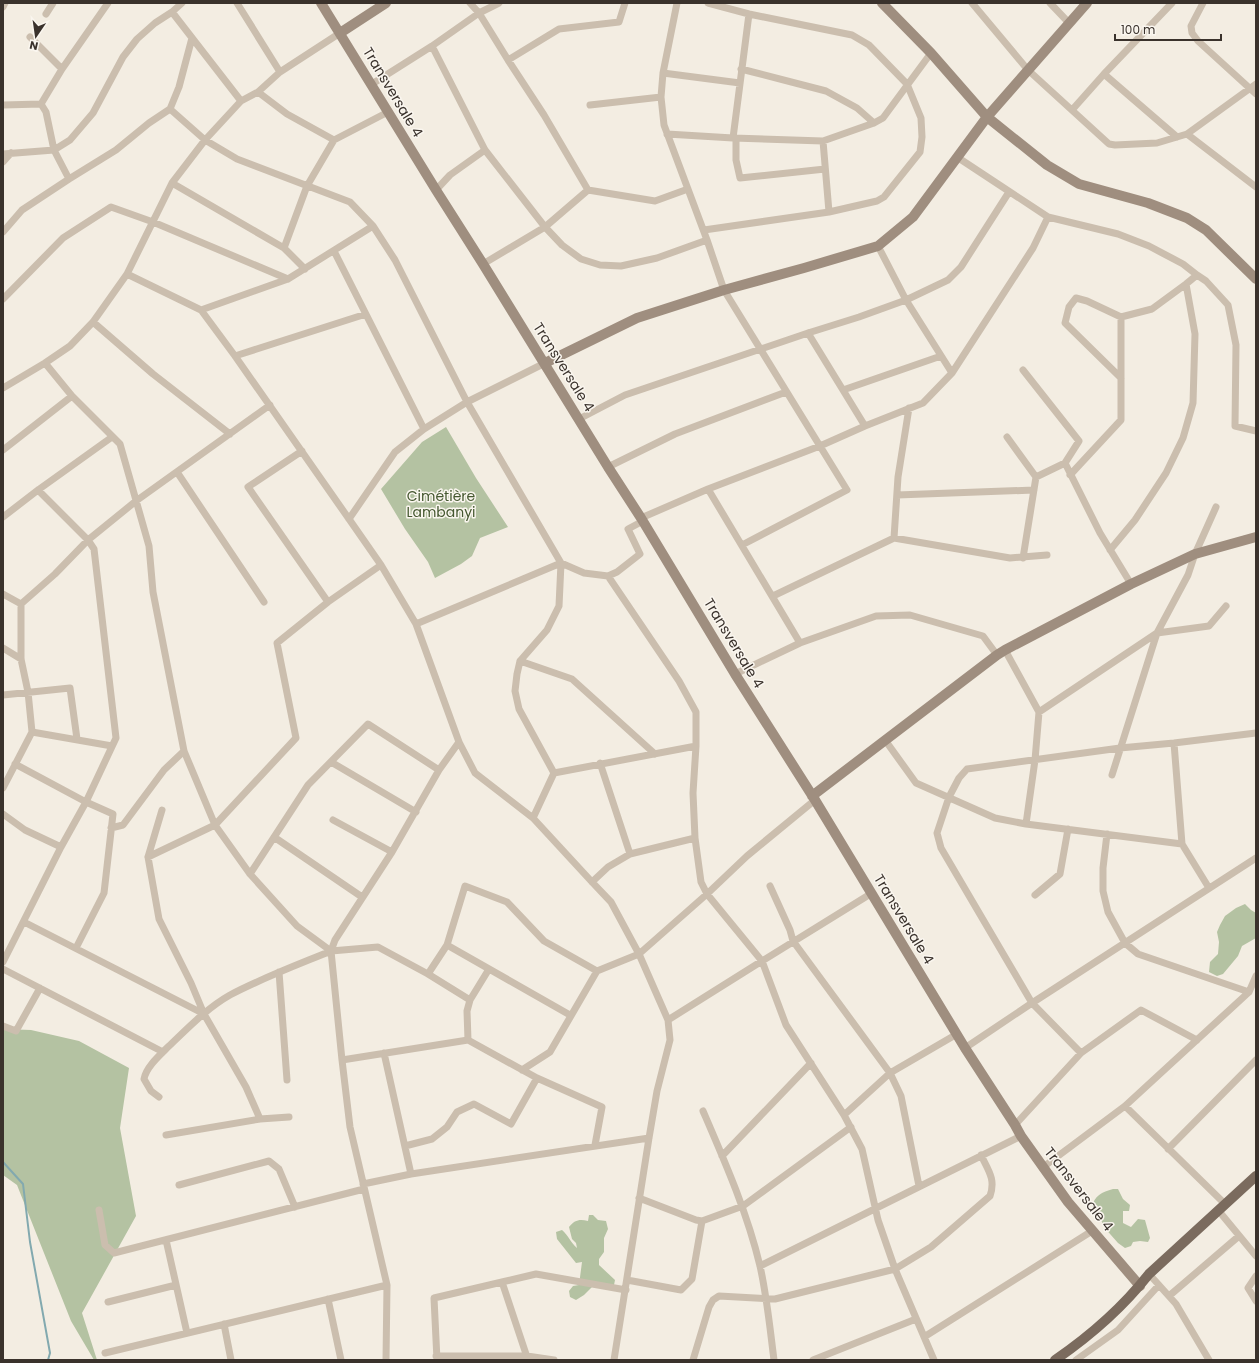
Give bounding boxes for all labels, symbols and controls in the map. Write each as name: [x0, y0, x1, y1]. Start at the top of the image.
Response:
north arrow: [16, 16, 56, 56]
scale bar: [1115, 16, 1221, 42]
text: 100 m: [1121, 21, 1155, 38]
text: N: [28, 37, 40, 54]
street label: Transversale 4: [358, 43, 428, 141]
street label: Transversale 4: [529, 319, 600, 416]
park label: Cimétière Lambanyi: [406, 486, 476, 522]
street label: Transversale 4: [699, 594, 769, 692]
street label: Transversale 4: [869, 870, 939, 968]
street label: Transversale 4: [1040, 1143, 1118, 1235]

